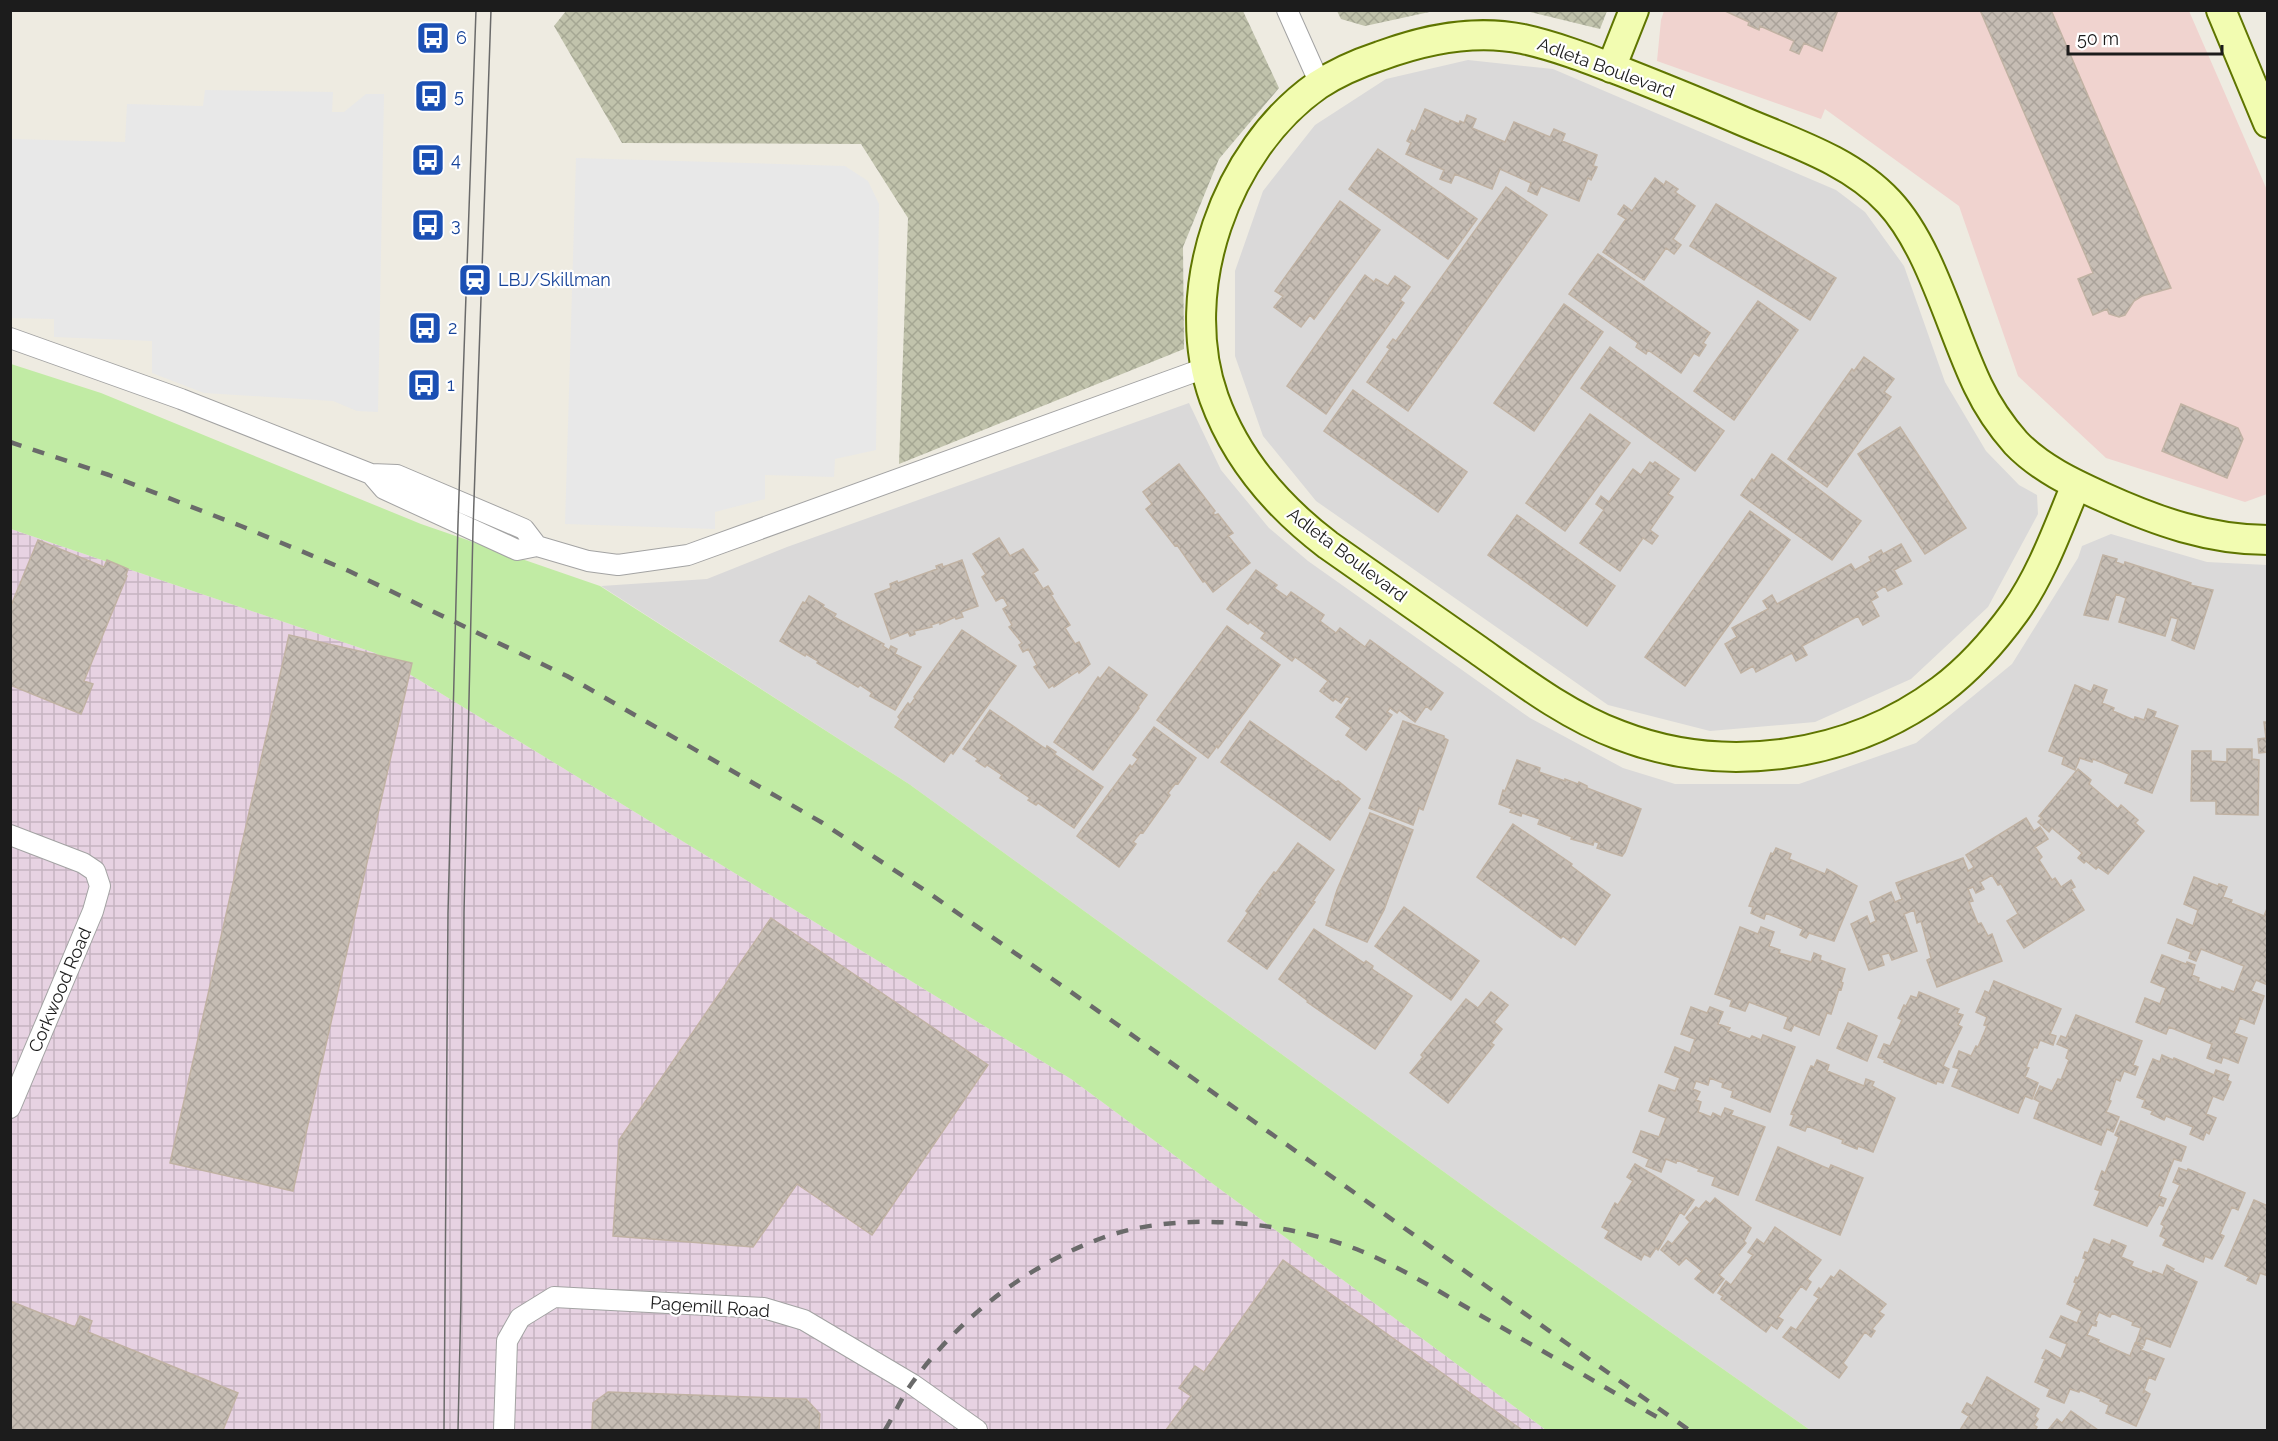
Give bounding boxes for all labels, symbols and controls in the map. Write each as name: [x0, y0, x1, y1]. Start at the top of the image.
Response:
scale bar: [2068, 18, 2222, 56]
bus stop icon: 6: [415, 20, 451, 56]
place label: 6: [456, 27, 467, 48]
text: 50 m: [2077, 28, 2119, 49]
street label: Adleta Boulevard: [1535, 33, 1677, 102]
bus stop icon: 5: [413, 78, 449, 114]
place label: 5: [454, 85, 464, 106]
bus stop icon: 4: [410, 142, 446, 178]
place label: 4: [451, 149, 461, 170]
bus stop icon: 3: [410, 207, 446, 243]
place label: 3: [451, 214, 461, 235]
station icon: LBJ/Skillman: [457, 262, 493, 298]
place label: LBJ/Skillman: [498, 269, 611, 290]
bus stop icon: 2: [407, 310, 443, 346]
place label: 2: [448, 317, 457, 338]
bus stop icon: 1: [406, 367, 442, 403]
place label: 1: [447, 374, 455, 395]
street label: Adleta Boulevard: [1284, 503, 1411, 606]
street label: Corkwood Road: [24, 924, 95, 1055]
street label: Pagemill Road: [649, 1292, 771, 1321]

